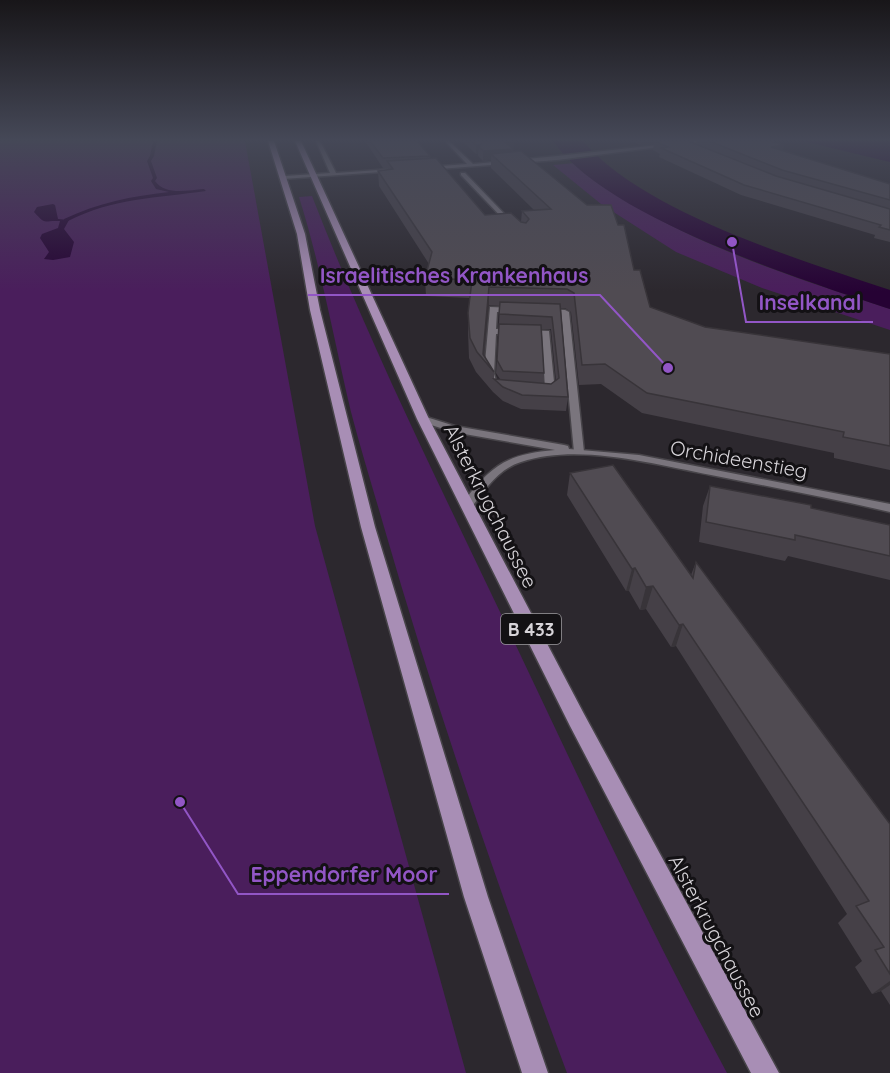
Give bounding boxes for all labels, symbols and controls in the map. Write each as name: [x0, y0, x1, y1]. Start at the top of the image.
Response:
callout: Israelitisches Krankenhaus: [308, 256, 600, 295]
text: Israelitisches Krankenhaus: [320, 262, 588, 288]
callout: Inselkanal: [746, 283, 873, 322]
text: Inselkanal: [759, 289, 861, 315]
street label: Alsterkrugchaussee: [439, 420, 543, 592]
street label: Orchideenstieg: [668, 435, 810, 483]
road number: B 433: [501, 614, 561, 644]
street label: Alsterkrugchaussee: [664, 850, 770, 1022]
callout: Eppendorfer Moor: [238, 855, 449, 894]
text: Eppendorfer Moor: [250, 861, 438, 887]

